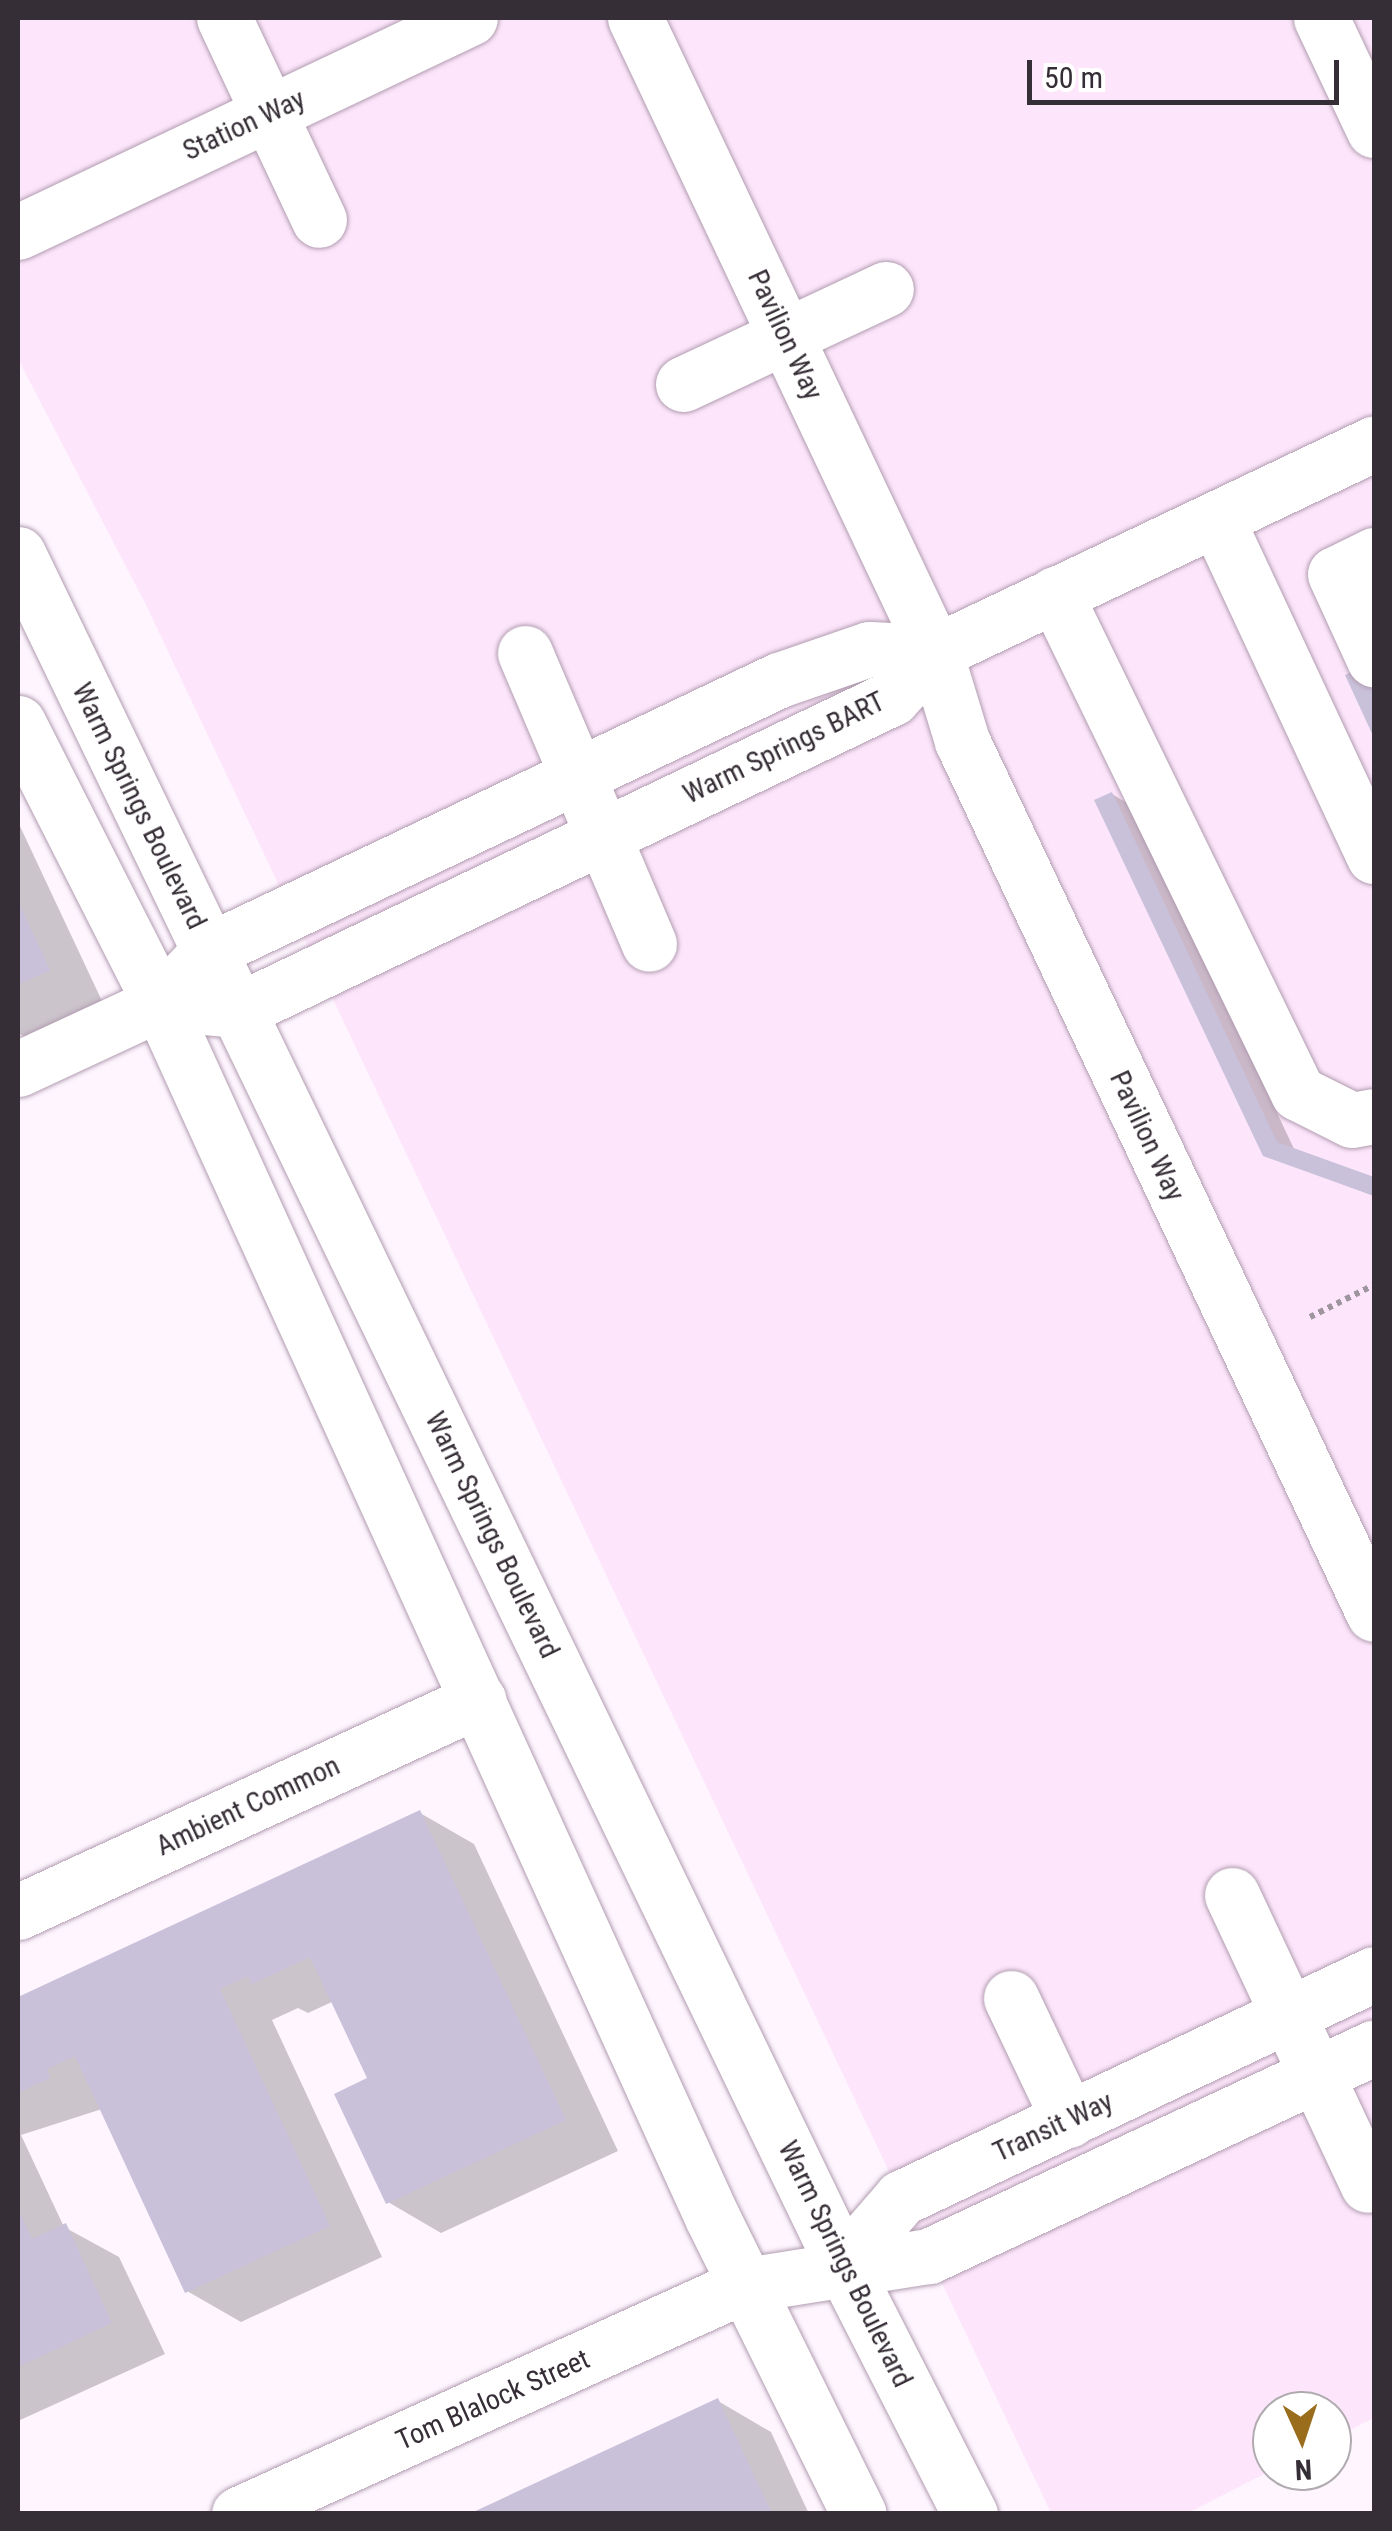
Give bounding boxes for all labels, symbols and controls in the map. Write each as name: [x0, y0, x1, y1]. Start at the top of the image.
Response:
scale bar: [1032, 40, 1344, 102]
text: 50 m: [1044, 60, 1103, 95]
street label: Station Way: [178, 82, 310, 168]
street label: Pavilion Way: [740, 265, 830, 405]
street label: Warm Springs Boulevard: [65, 677, 213, 935]
street label: Warm Springs BART: [678, 685, 890, 811]
street label: Pavilion Way: [1102, 1066, 1192, 1206]
street label: Warm Springs Boulevard: [418, 1406, 566, 1664]
street label: Ambient Common: [151, 1749, 345, 1863]
street label: Transit Way: [988, 2085, 1118, 2169]
street label: Warm Springs Boulevard: [771, 2135, 919, 2393]
street label: Tom Blalock Street: [391, 2342, 595, 2458]
north arrow: [1252, 2391, 1352, 2491]
text: N: [1294, 2453, 1313, 2486]

